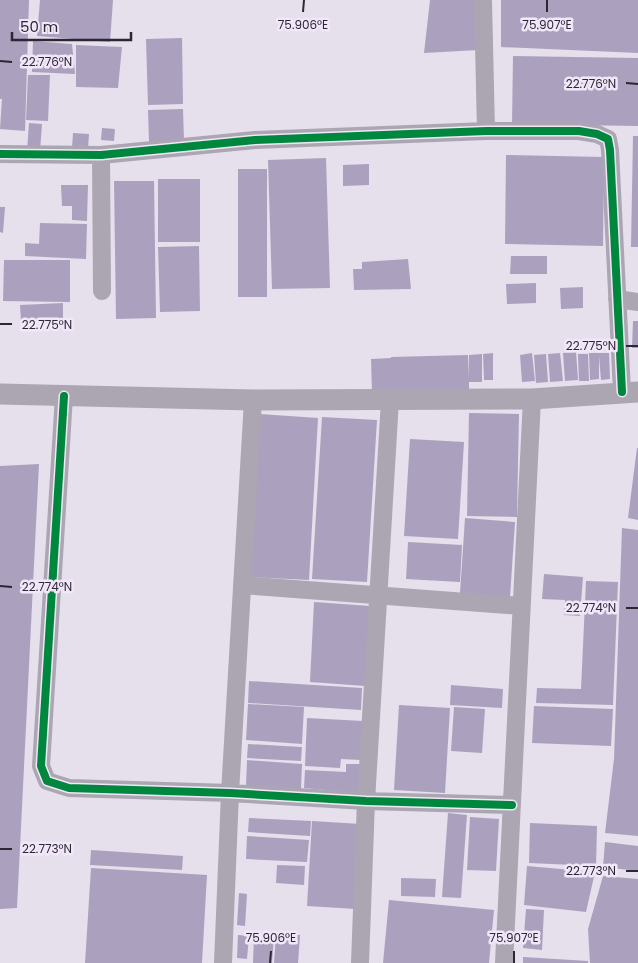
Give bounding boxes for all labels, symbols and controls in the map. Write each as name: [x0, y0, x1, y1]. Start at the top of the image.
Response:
scale bar: [12, 10, 131, 42]
text: 50 m: [20, 16, 58, 37]
text: 75.906°E: [278, 16, 328, 33]
text: 75.907°E: [522, 16, 572, 33]
text: 22.776°N: [22, 53, 72, 70]
text: 22.776°N: [566, 75, 616, 92]
text: 22.775°N: [22, 316, 72, 333]
text: 22.775°N: [566, 337, 616, 354]
text: 22.774°N: [22, 578, 72, 595]
text: 22.774°N: [566, 599, 616, 616]
text: 22.773°N: [22, 840, 72, 857]
text: 22.773°N: [566, 862, 616, 879]
text: 75.906°E: [246, 929, 296, 946]
text: 75.907°E: [489, 929, 539, 946]

